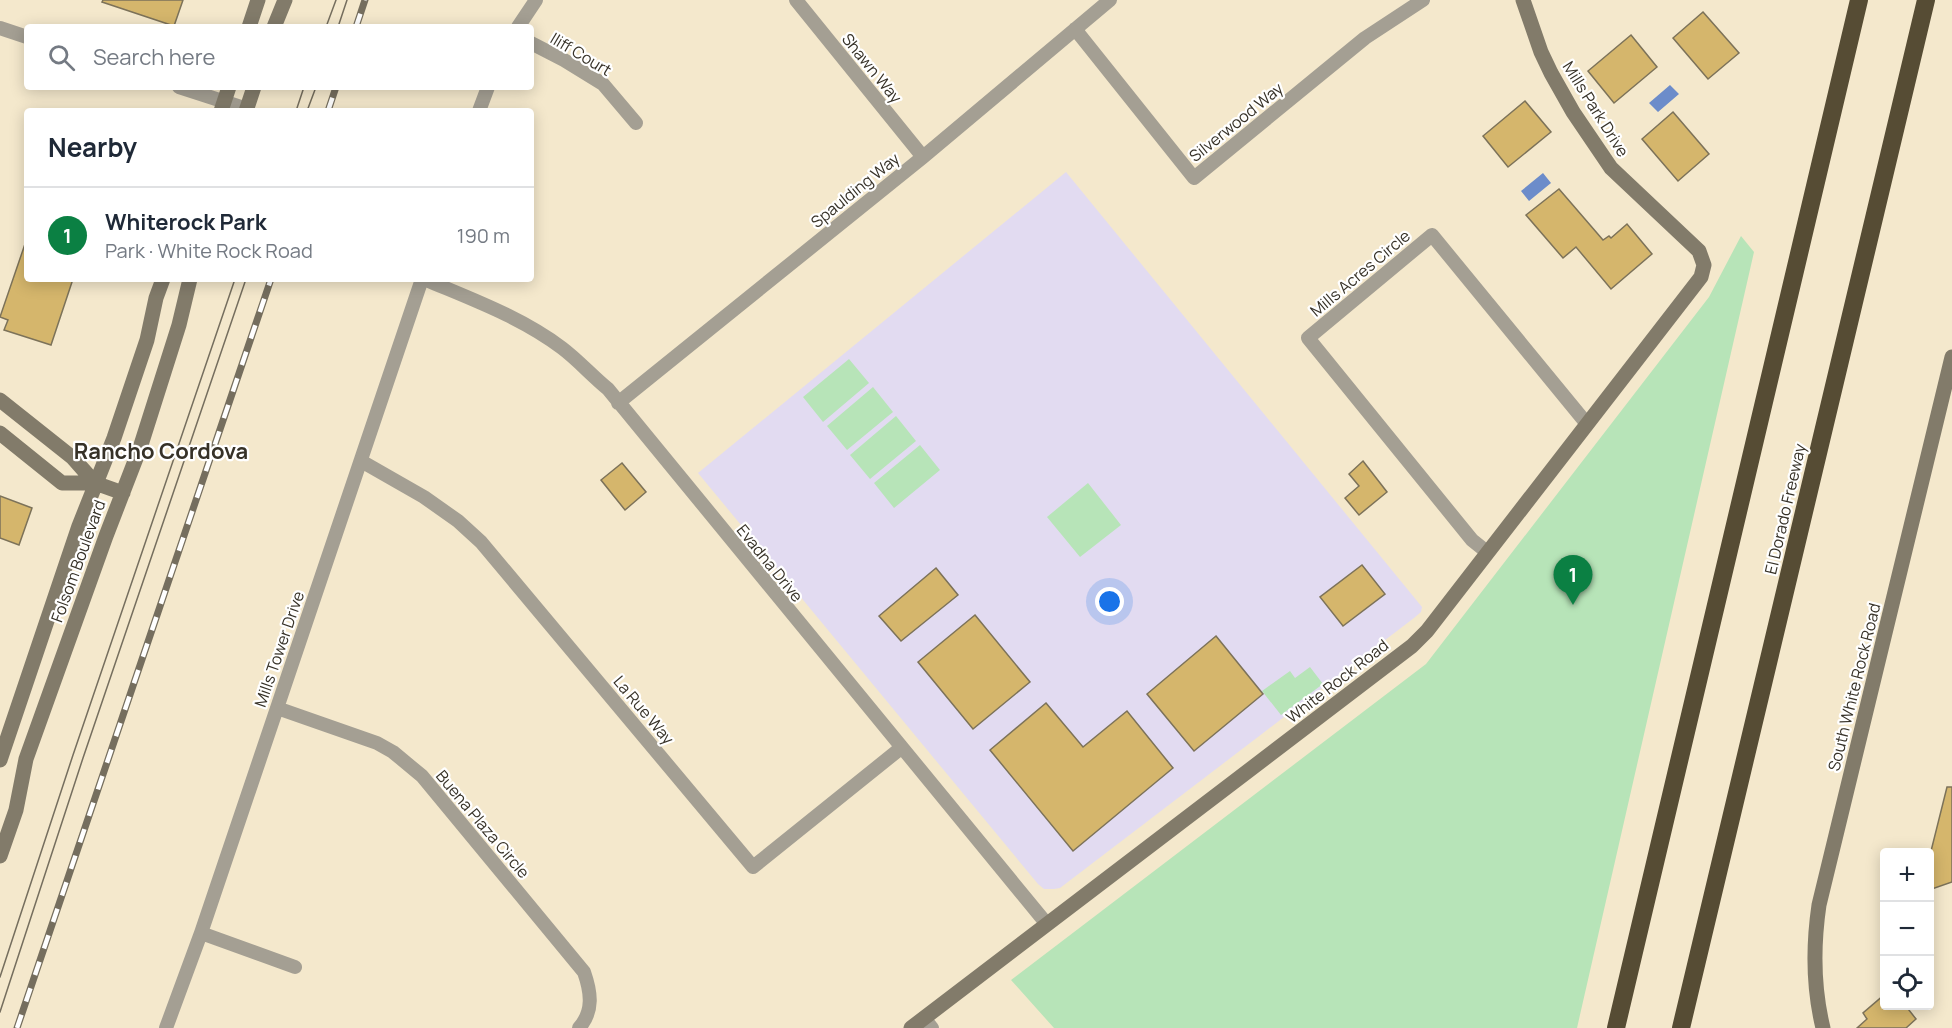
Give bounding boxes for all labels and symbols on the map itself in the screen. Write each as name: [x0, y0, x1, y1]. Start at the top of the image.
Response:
street label: Iliff Court: [546, 27, 616, 81]
street label: Shawn Way: [837, 28, 907, 108]
street label: Mills Park Drive: [1558, 57, 1634, 161]
street label: Silverwood Way: [1184, 77, 1288, 167]
street label: Spaulding Way: [806, 147, 904, 233]
street label: Mills Acres Circle: [1305, 225, 1415, 321]
district label: Rancho Cordova: [74, 436, 248, 466]
street label: El Dorado Freeway: [1759, 441, 1811, 576]
street label: Folsom Boulevard: [46, 497, 110, 625]
street label: Evadna Drive: [732, 519, 808, 607]
pin: 1: [1554, 556, 1592, 605]
your location: [1095, 587, 1124, 616]
street label: Mills Tower Drive: [249, 588, 309, 710]
street label: South White Rock Road: [1822, 601, 1886, 773]
street label: White Rock Road: [1281, 634, 1393, 728]
street label: La Rue Way: [609, 671, 680, 749]
street label: Buena Plaza Circle: [431, 765, 535, 883]

